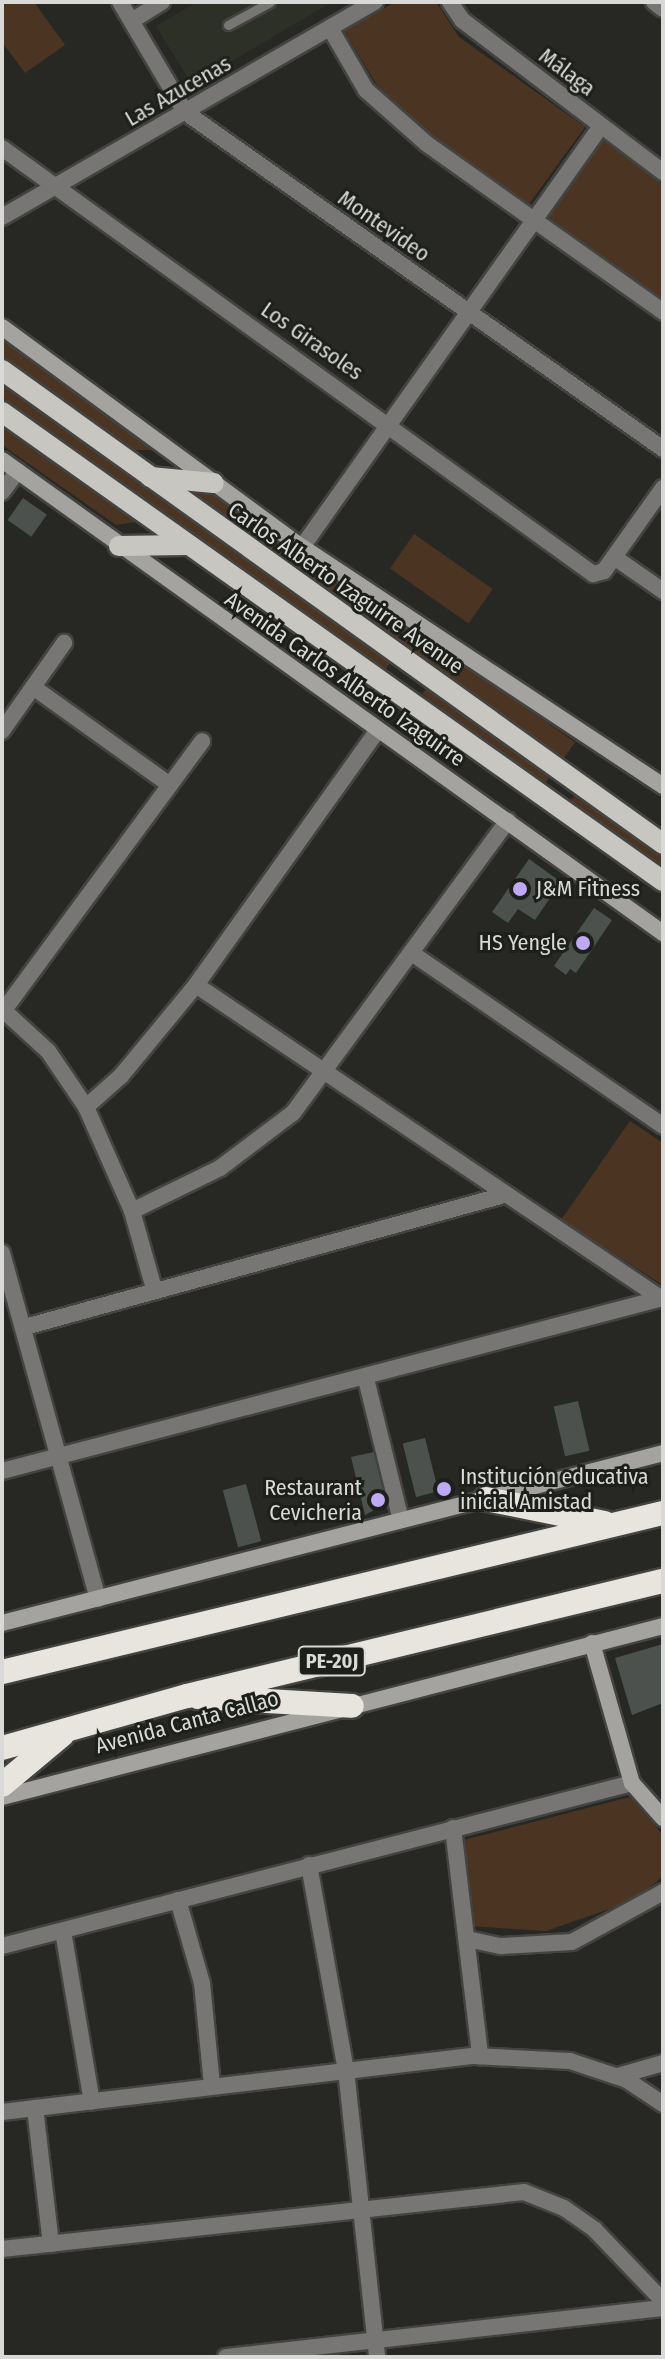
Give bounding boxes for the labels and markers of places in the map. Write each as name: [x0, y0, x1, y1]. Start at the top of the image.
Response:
place label: J&M Fitness: [536, 876, 640, 902]
marker: J&M Fitness: [511, 880, 529, 898]
place label: HS Yengle: [479, 930, 567, 956]
marker: HS Yengle: [574, 934, 592, 952]
place label: Institución educativa inicial Amistad: [460, 1463, 649, 1514]
place label: Restaurant Cevicheria: [264, 1474, 362, 1526]
marker: Institución educativa inicial Amistad: [435, 1480, 453, 1498]
marker: Restaurant Cevicheria: [369, 1491, 387, 1509]

